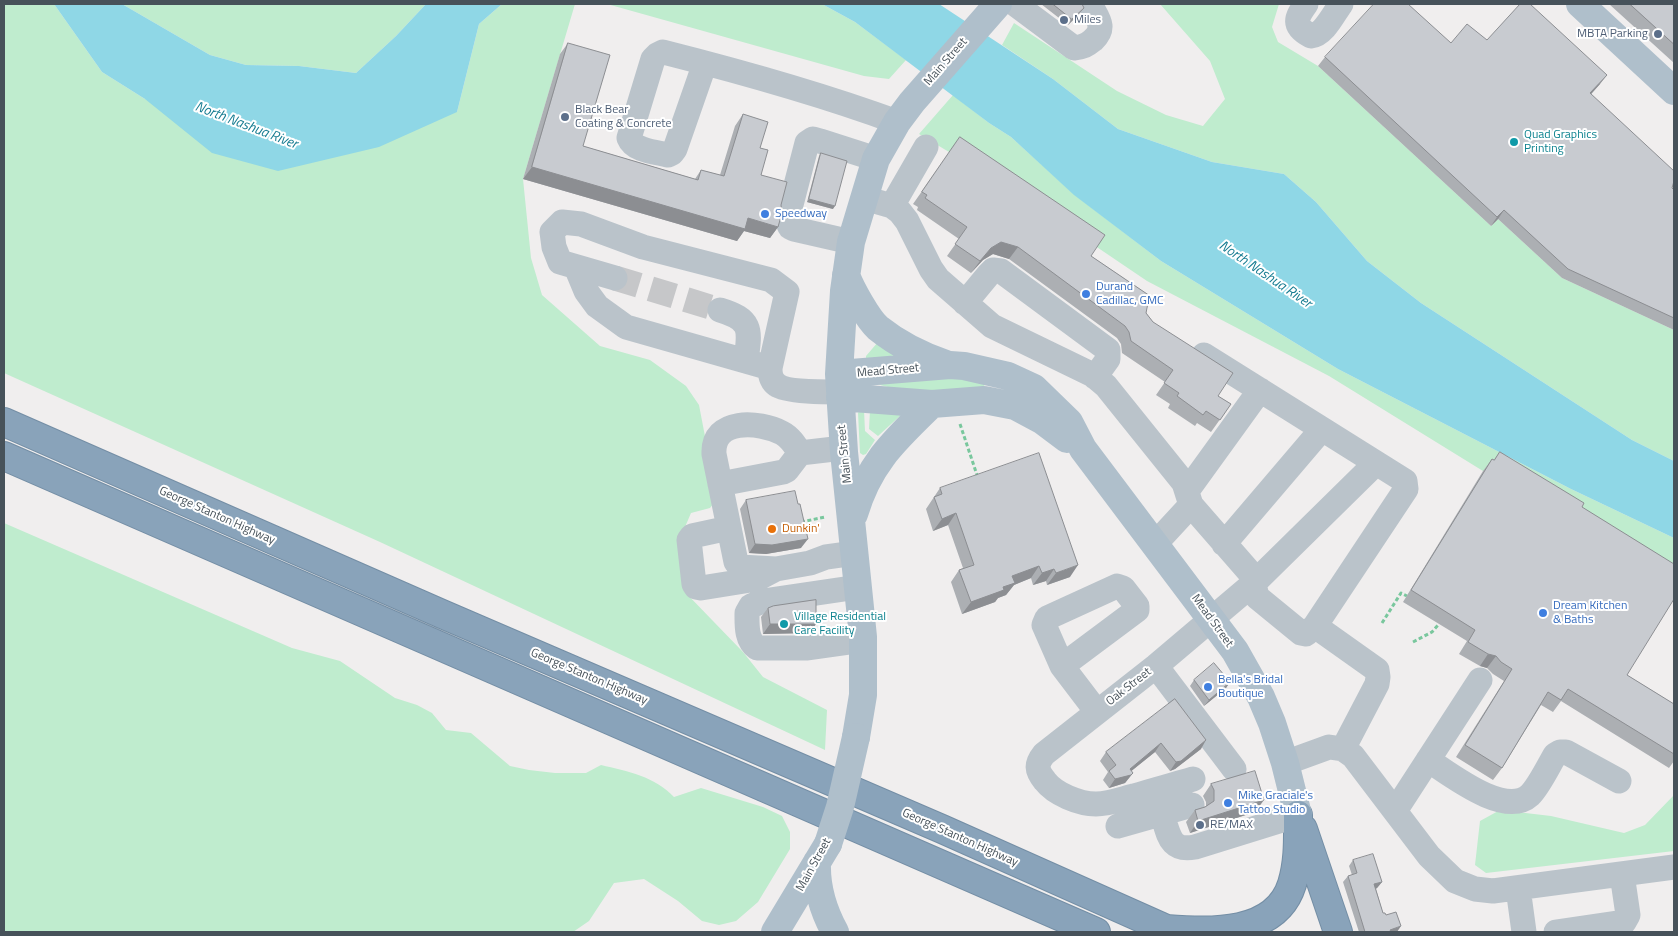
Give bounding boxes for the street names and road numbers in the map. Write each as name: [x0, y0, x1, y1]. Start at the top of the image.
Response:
street label: Main Street: [921, 35, 971, 89]
street label: Mead Street: [856, 361, 920, 381]
street label: Main Street: [835, 424, 855, 484]
street label: George Stanton Highway: [157, 484, 277, 548]
street label: Mead Street: [1188, 592, 1236, 650]
street label: George Stanton Highway: [528, 646, 650, 708]
street label: Oak Street: [1104, 665, 1154, 709]
street label: George Stanton Highway: [900, 806, 1020, 870]
street label: Main Street: [793, 836, 835, 894]

